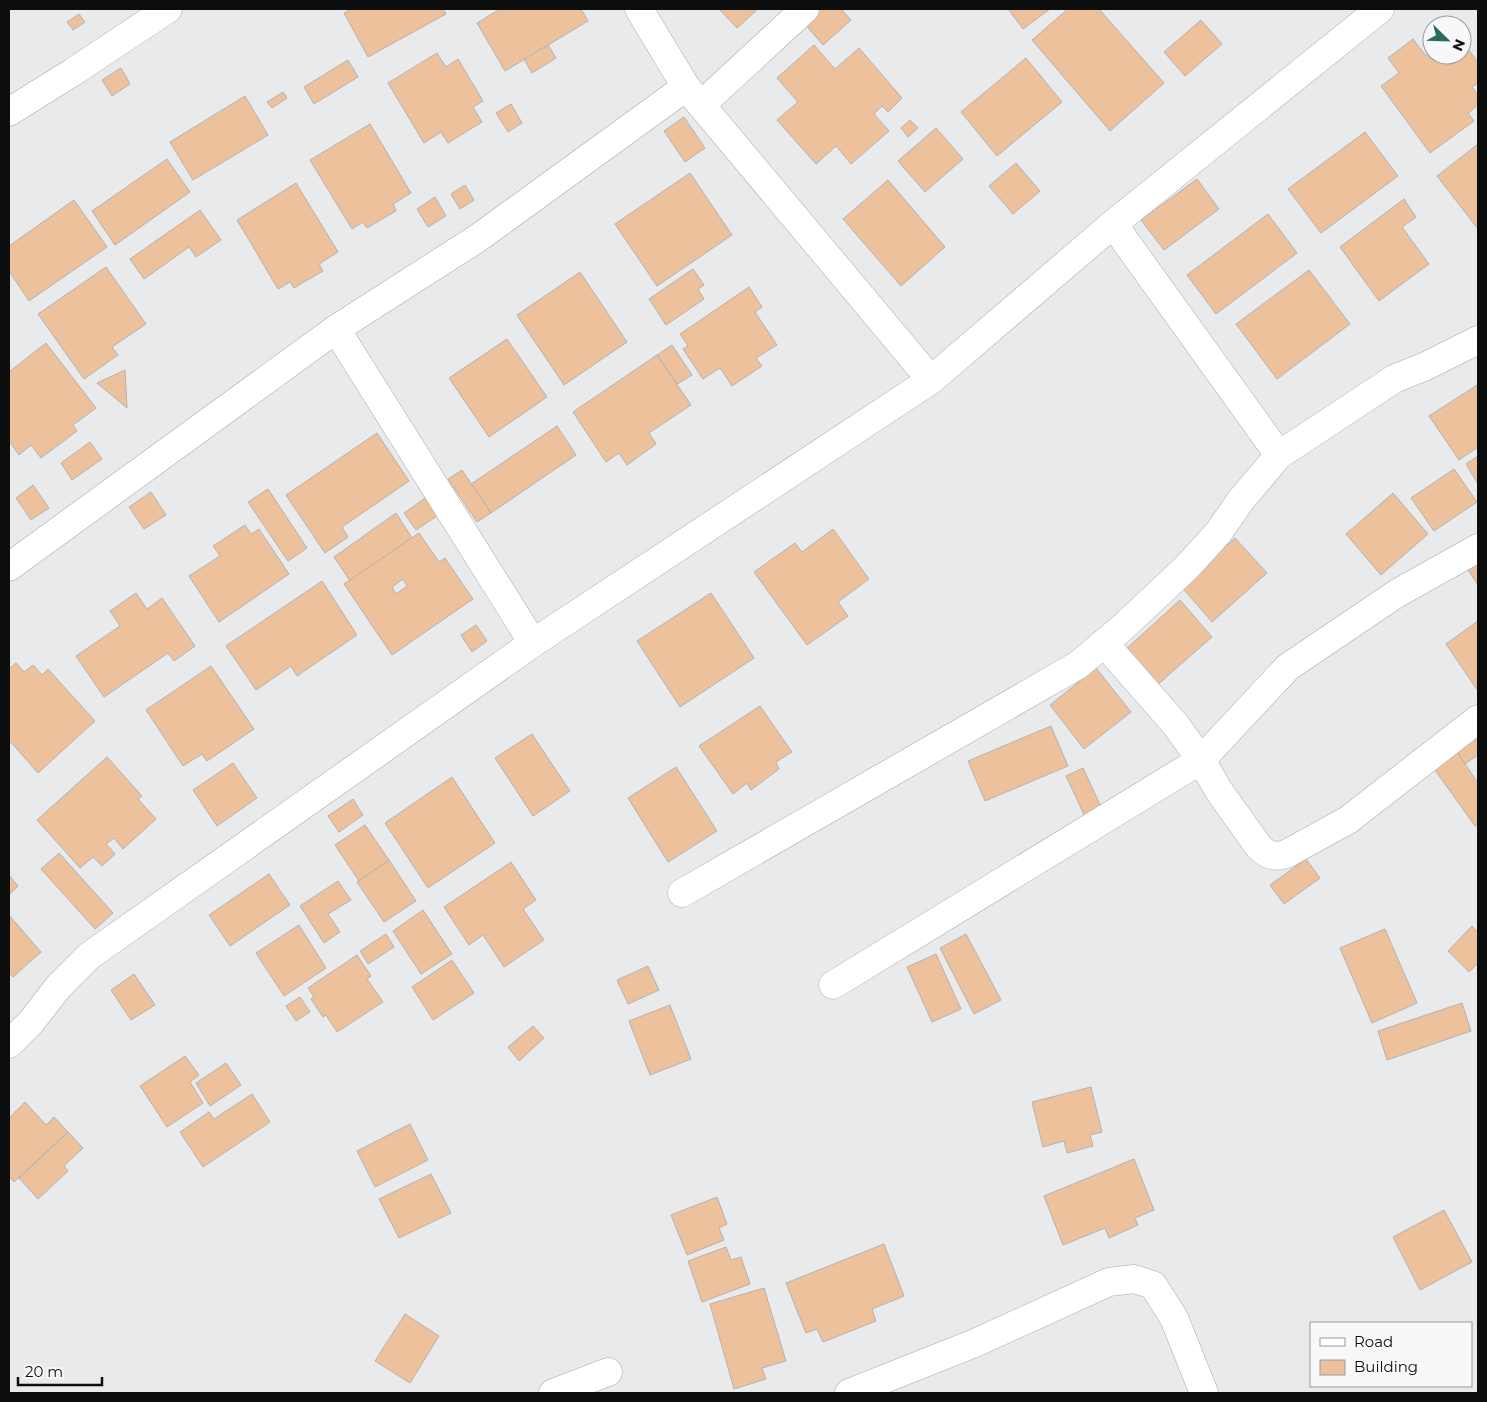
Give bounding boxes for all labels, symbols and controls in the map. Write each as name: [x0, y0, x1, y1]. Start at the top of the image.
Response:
north arrow: [1422, 15, 1472, 65]
text: N: [1448, 36, 1469, 54]
legend: [1310, 1322, 1472, 1387]
text: Road: [1354, 1332, 1393, 1351]
scale bar: [18, 1354, 101, 1386]
text: Building: [1354, 1357, 1418, 1376]
text: 20 m: [25, 1362, 63, 1381]

